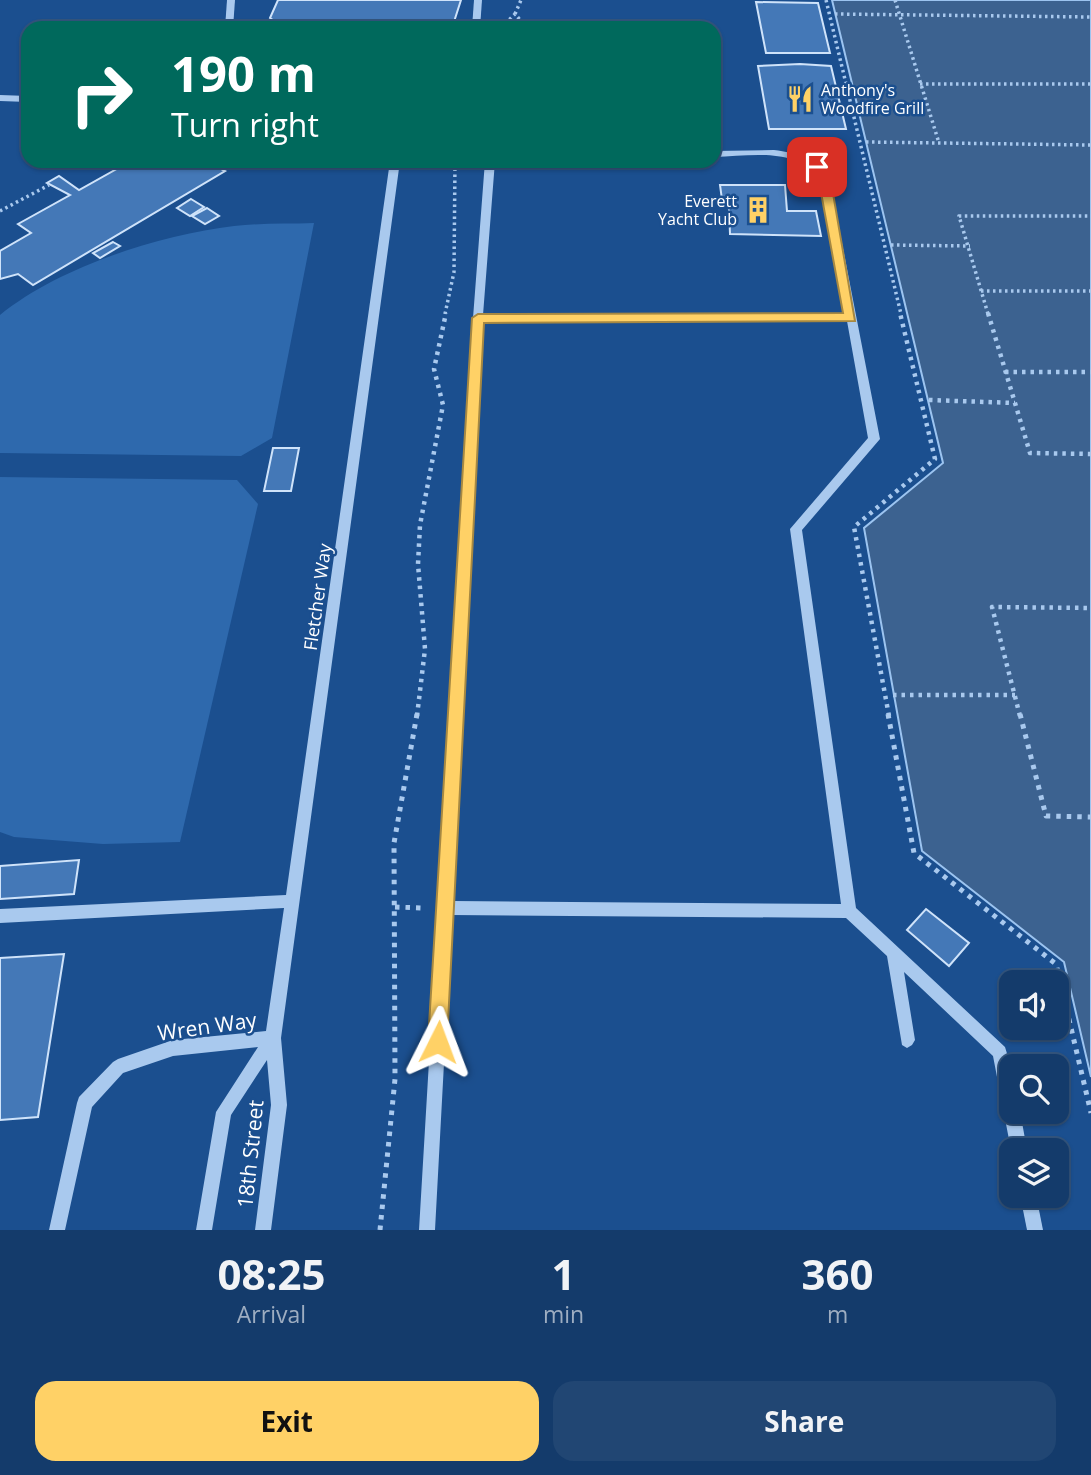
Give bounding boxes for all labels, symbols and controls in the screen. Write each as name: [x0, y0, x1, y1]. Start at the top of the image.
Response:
text: 190 m: [171, 40, 316, 106]
icon: right: [56, 49, 147, 140]
place label: Anthony's Woodfire Grill: [821, 79, 924, 119]
restaurant icon: Anthony's Woodfire Grill: [785, 84, 815, 114]
text: Turn right: [171, 103, 319, 146]
pin: [787, 137, 847, 197]
icon: arrive: [798, 148, 836, 186]
place label: Everett Yacht Club: [658, 190, 737, 230]
building icon: Everett Yacht Club: [743, 195, 773, 225]
street label: Fletcher Way: [298, 541, 337, 652]
map controls: [999, 970, 1069, 1208]
button: sound: [999, 970, 1069, 1040]
street label: Wren Way: [156, 1005, 259, 1047]
position arrow: [401, 1005, 475, 1079]
button: search: [999, 1054, 1069, 1124]
street label: 18th Street: [230, 1099, 270, 1209]
button: layers: [999, 1138, 1069, 1208]
text: 08:25: [217, 1245, 325, 1302]
text: 1: [551, 1245, 576, 1302]
text: 360: [802, 1245, 874, 1302]
text: Arrival: [237, 1298, 306, 1330]
text: min: [543, 1298, 584, 1330]
text: m: [827, 1298, 848, 1330]
button: Exit: [35, 1381, 539, 1461]
button: Share: [553, 1381, 1056, 1461]

